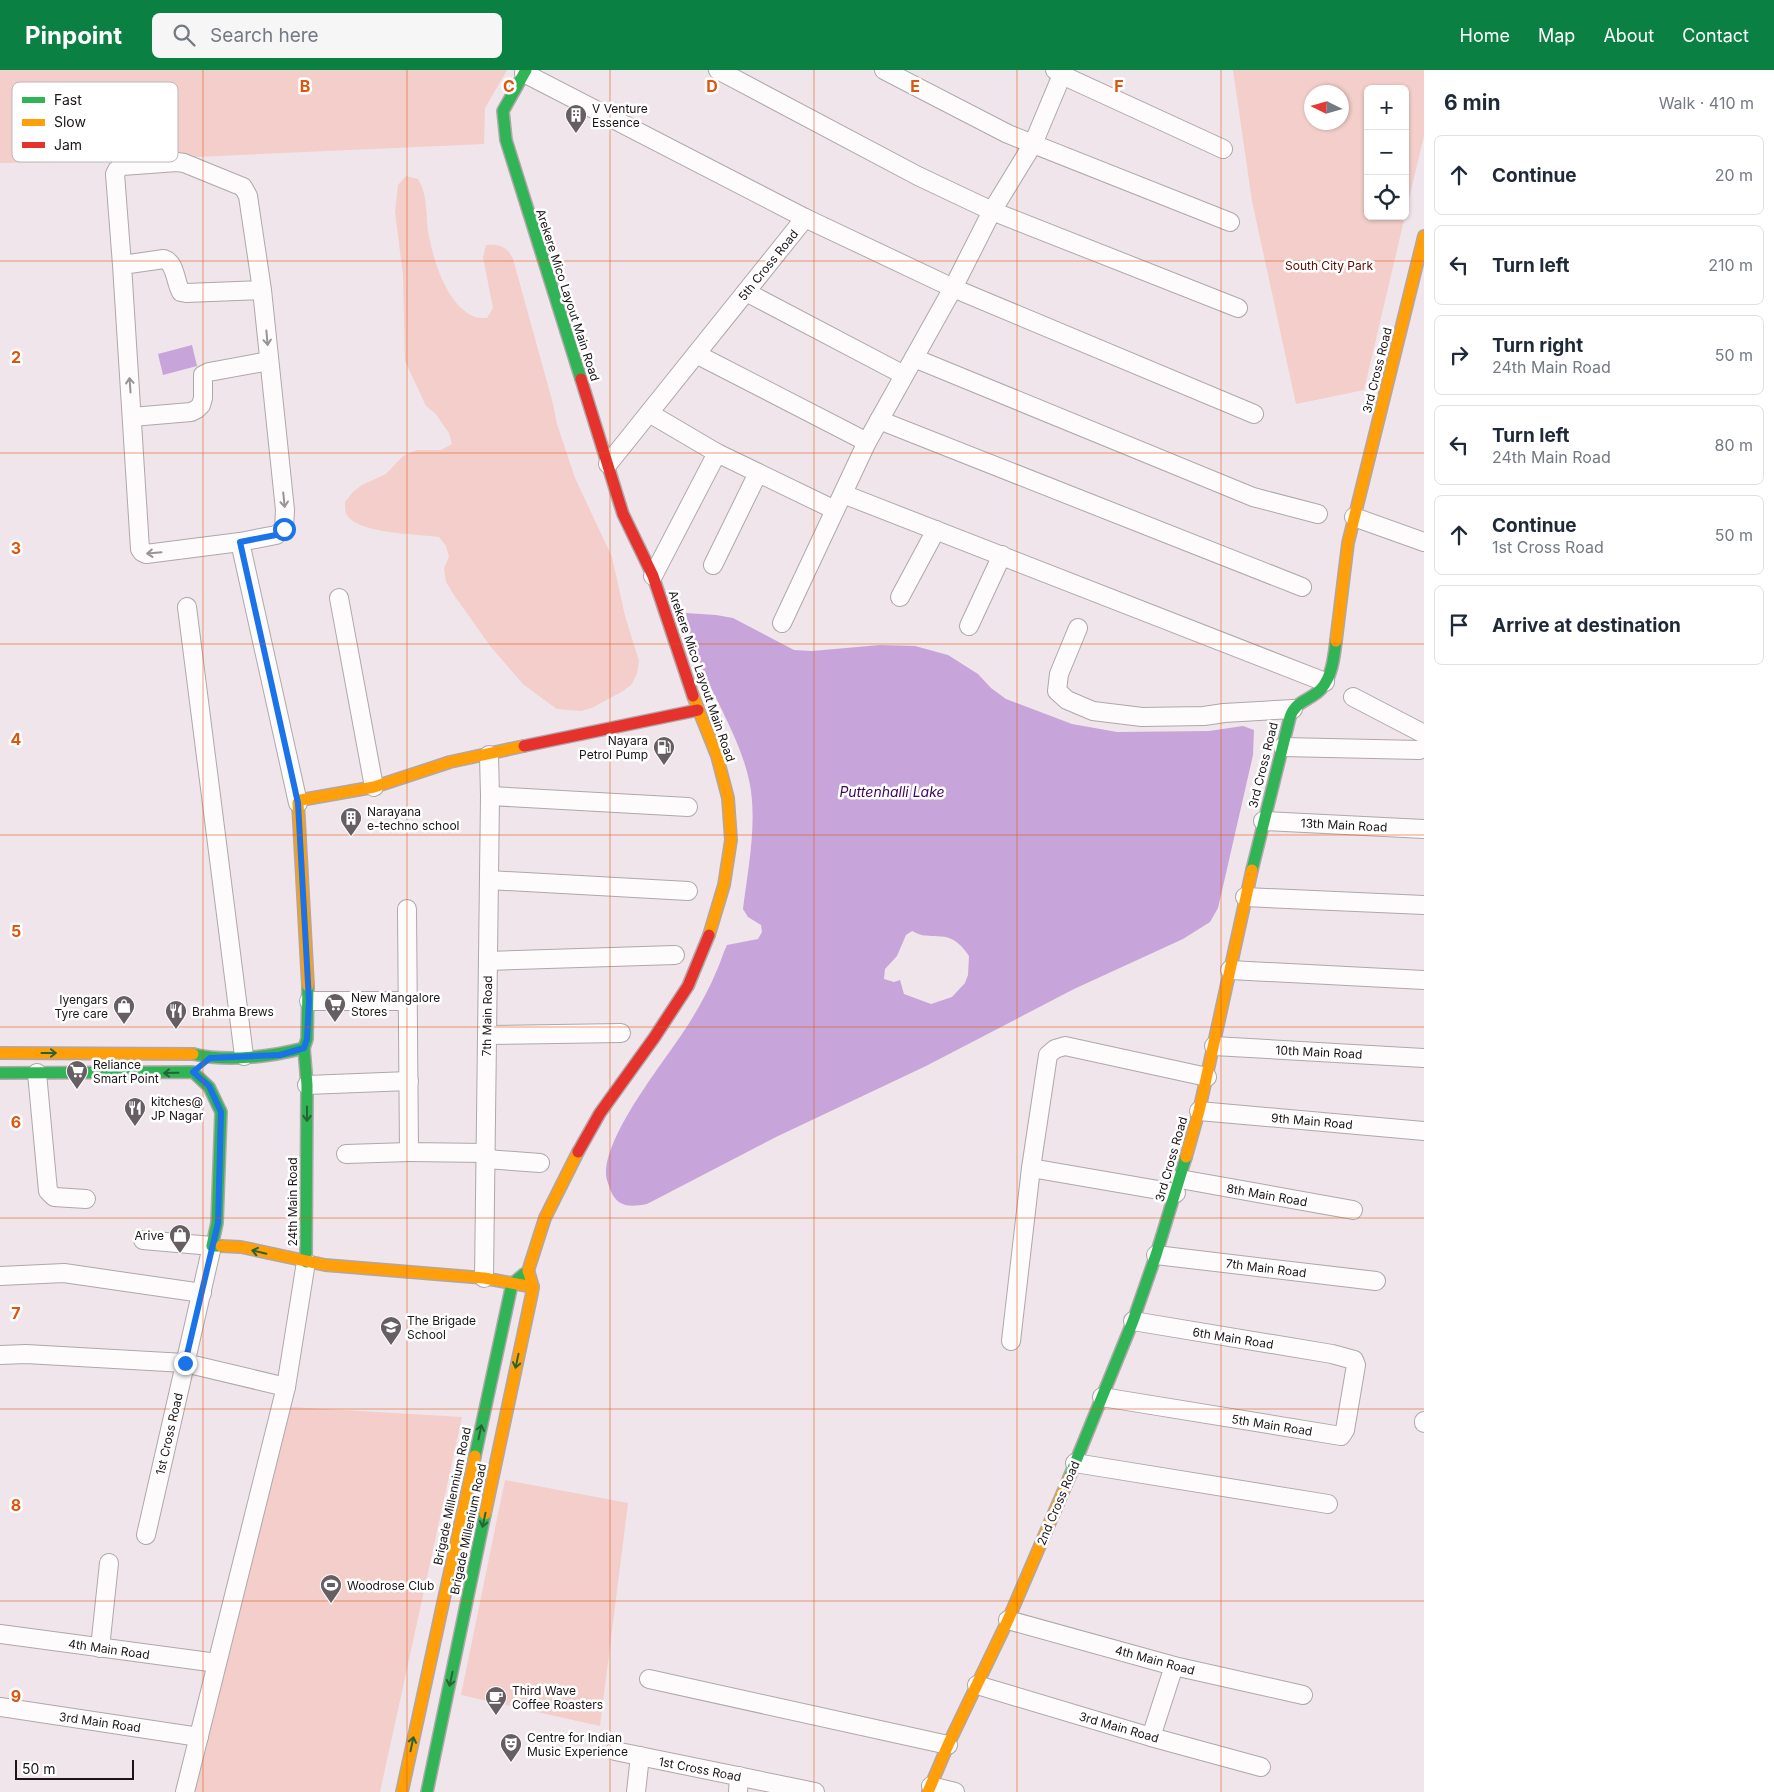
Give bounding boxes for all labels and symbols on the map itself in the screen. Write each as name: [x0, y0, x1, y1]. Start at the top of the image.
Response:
text: B: [300, 76, 310, 96]
text: C: [503, 76, 515, 96]
text: D: [706, 76, 718, 96]
text: E: [910, 76, 920, 96]
text: F: [1114, 76, 1124, 96]
legend: [12, 82, 178, 162]
north arrow: [1304, 85, 1349, 130]
text: Fast: [54, 91, 82, 108]
place label: V Venture Essence: [592, 101, 648, 130]
building icon: V Venture Essence: [564, 103, 588, 134]
text: Slow: [54, 113, 86, 130]
text: Jam: [54, 136, 82, 153]
street label: Arekere Mico Layout Main Road: [533, 207, 603, 383]
street label: 5th Cross Road: [735, 226, 801, 304]
park label: South City Park: [1285, 258, 1373, 273]
street label: 3rd Cross Road: [1359, 326, 1395, 414]
one-way arrow: [262, 330, 272, 346]
text: 2: [11, 347, 21, 367]
one-way arrow: [126, 378, 135, 394]
one-way arrow: [279, 492, 289, 508]
route start: [273, 518, 296, 541]
text: 3: [11, 538, 21, 558]
one-way arrow: [146, 548, 162, 558]
street label: Arekere Mico Layout Main Road: [666, 588, 738, 764]
street label: 3rd Cross Road: [1245, 721, 1281, 809]
text: 4: [11, 729, 22, 749]
place label: Nayara Petrol Pump: [579, 733, 648, 762]
fuel station icon: Nayara Petrol Pump: [652, 735, 676, 766]
water label: Puttenhalli Lake: [839, 783, 945, 800]
place label: Narayana e-techno school: [367, 804, 460, 833]
building icon: Narayana e-techno school: [339, 806, 363, 837]
street label: 13th Main Road: [1300, 815, 1388, 835]
text: 5: [11, 921, 21, 941]
street label: 7th Main Road: [479, 975, 495, 1057]
place label: New Mangalore Stores: [351, 990, 440, 1019]
place label: Iyengars Tyre care: [55, 992, 108, 1021]
supermarket icon: New Mangalore Stores: [323, 992, 347, 1023]
shop icon: Iyengars Tyre care: [112, 994, 136, 1025]
restaurant icon: Brahma Brews: [164, 999, 188, 1030]
place label: Brahma Brews: [192, 1004, 274, 1019]
street label: 10th Main Road: [1275, 1042, 1363, 1062]
one-way arrow: [40, 1048, 56, 1058]
place label: Reliance Smart Point: [93, 1057, 159, 1086]
supermarket icon: Reliance Smart Point: [65, 1059, 89, 1090]
one-way arrow: [164, 1068, 180, 1077]
place label: kitches@ JP Nagar: [151, 1094, 204, 1123]
restaurant icon: kitches@ JP Nagar: [123, 1096, 147, 1127]
one-way arrow: [302, 1106, 312, 1122]
street label: 9th Main Road: [1271, 1110, 1353, 1132]
text: 6: [11, 1112, 21, 1132]
street label: 3rd Cross Road: [1152, 1115, 1190, 1203]
street label: 24th Main Road: [285, 1157, 300, 1247]
street label: 8th Main Road: [1225, 1181, 1309, 1209]
shop icon: Arive: [168, 1223, 192, 1254]
place label: Arive: [135, 1228, 164, 1243]
one-way arrow: [252, 1247, 268, 1256]
street label: 7th Main Road: [1225, 1256, 1307, 1280]
text: 7: [11, 1303, 21, 1323]
place label: The Brigade School: [407, 1313, 476, 1342]
school or university icon: The Brigade School: [379, 1315, 403, 1346]
street label: 6th Main Road: [1191, 1324, 1275, 1352]
route end: [174, 1352, 197, 1375]
one-way arrow: [512, 1352, 522, 1368]
street label: 1st Cross Road: [152, 1391, 186, 1477]
street label: 5th Main Road: [1231, 1411, 1313, 1439]
one-way arrow: [476, 1424, 485, 1440]
street label: Brigade Millennium Road: [430, 1426, 474, 1566]
street label: 2nd Cross Road: [1033, 1458, 1083, 1548]
street label: Brigade Millenium Road: [447, 1462, 489, 1596]
text: 8: [11, 1495, 21, 1515]
one-way arrow: [479, 1511, 488, 1527]
sports icon: Woodrose Club: [319, 1573, 343, 1604]
place label: Woodrose Club: [347, 1578, 434, 1593]
street label: 4th Main Road: [67, 1636, 151, 1662]
street label: 4th Main Road: [1113, 1642, 1197, 1678]
one-way arrow: [446, 1671, 455, 1687]
place label: Third Wave Coffee Roasters: [512, 1683, 603, 1712]
cafe icon: Third Wave Coffee Roasters: [484, 1685, 508, 1716]
text: 9: [11, 1686, 21, 1706]
street label: 3rd Main Road: [1077, 1708, 1161, 1746]
street label: 3rd Main Road: [58, 1709, 142, 1735]
place label: Centre for Indian Music Experience: [527, 1730, 628, 1759]
theatre icon: Centre for Indian Music Experience: [499, 1732, 523, 1763]
one-way arrow: [408, 1737, 417, 1753]
street label: 1st Cross Road: [657, 1754, 743, 1784]
scale bar: [15, 1757, 134, 1780]

